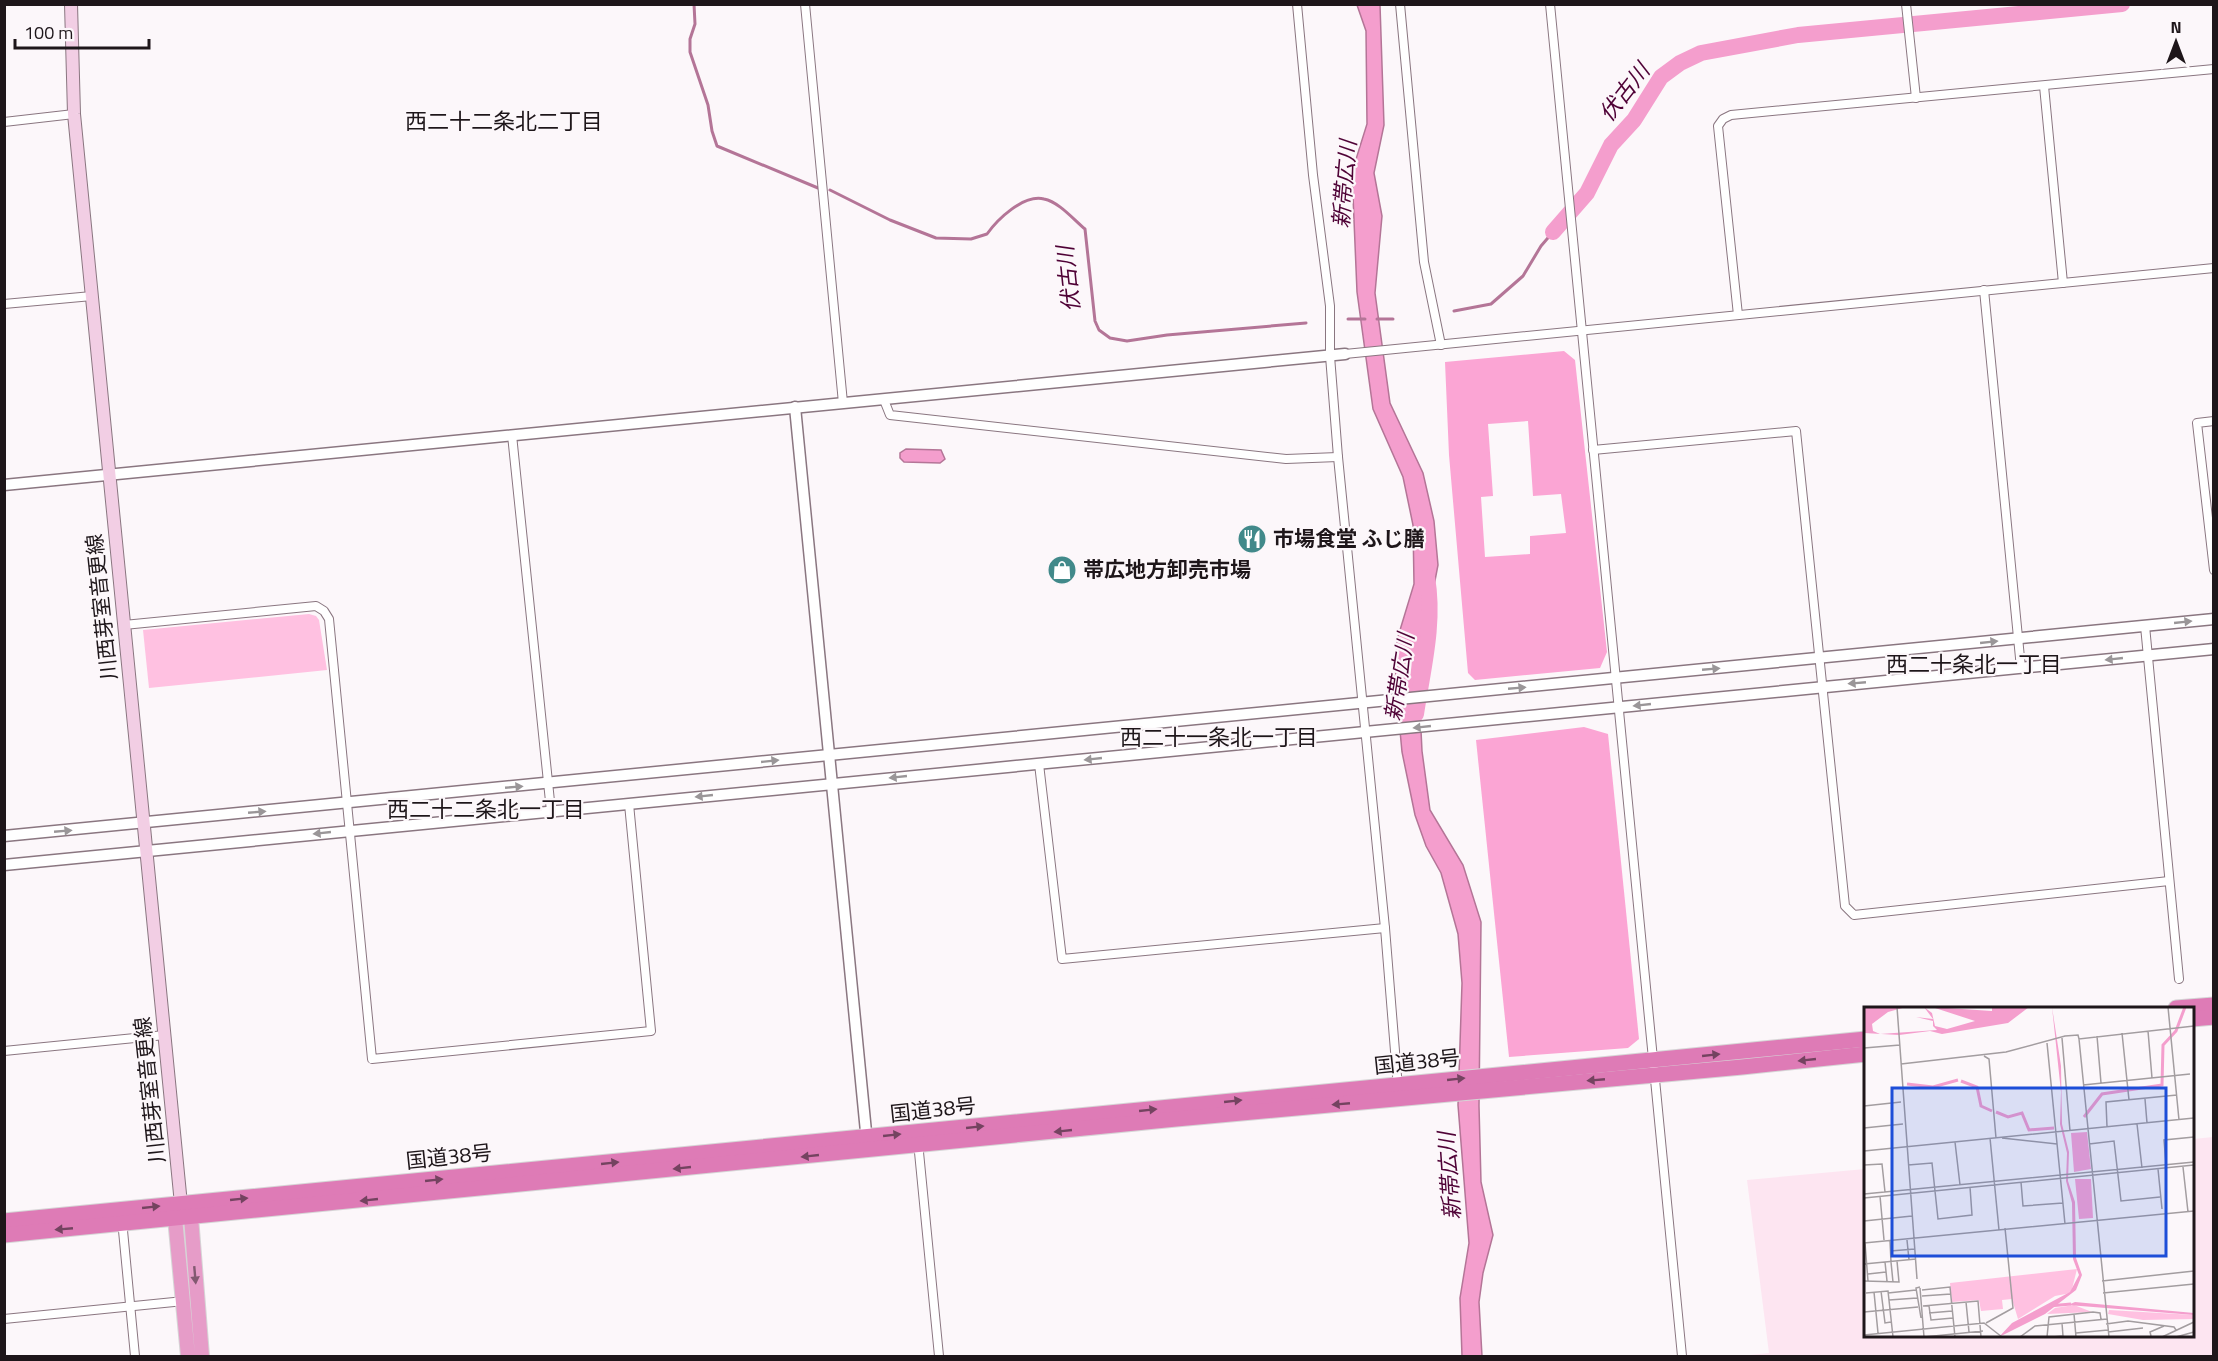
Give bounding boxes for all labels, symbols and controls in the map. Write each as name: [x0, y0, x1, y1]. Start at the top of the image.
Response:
scale bar: [15, 12, 148, 50]
north arrow: [2146, 12, 2206, 72]
text: N: [2170, 15, 2182, 39]
text: 100 m: [24, 19, 73, 46]
water label: 伏古川: [1590, 54, 1659, 128]
district label: 西二十二条北二丁目: [405, 104, 603, 138]
water label: 新帯広川: [1323, 137, 1365, 229]
water label: 伏古川: [1047, 242, 1088, 314]
place label: 市場食堂 ふじ膳: [1273, 522, 1425, 554]
restaurant icon: 市場食堂 ふじ膳: [1236, 523, 1268, 555]
street label: 川西芽室音更線: [77, 532, 125, 682]
place label: 帯広地方卸売市場: [1083, 553, 1251, 585]
shop icon: 帯広地方卸売市場: [1046, 554, 1078, 586]
one-way arrow: [2173, 617, 2192, 627]
water label: 新帯広川: [1375, 629, 1423, 723]
one-way arrow: [1979, 637, 1998, 647]
district label: 西二十条北一丁目: [1886, 647, 2062, 681]
one-way arrow: [2104, 654, 2123, 664]
one-way arrow: [1701, 664, 1720, 674]
one-way arrow: [1847, 678, 1866, 688]
one-way arrow: [1507, 683, 1526, 693]
one-way arrow: [1632, 701, 1651, 710]
district label: 西二十一条北一丁目: [1120, 720, 1318, 754]
one-way arrow: [1413, 722, 1432, 732]
one-way arrow: [1083, 754, 1102, 764]
one-way arrow: [761, 756, 780, 766]
one-way arrow: [889, 772, 908, 782]
one-way arrow: [504, 782, 523, 792]
one-way arrow: [695, 791, 714, 801]
district label: 西二十二条北一丁目: [387, 792, 585, 826]
one-way arrow: [247, 807, 266, 817]
one-way arrow: [53, 826, 72, 836]
one-way arrow: [313, 829, 332, 838]
inset map: [1864, 1007, 2194, 1337]
street label: 川西芽室音更線: [125, 1015, 173, 1165]
street label: 国道38号: [1372, 1041, 1462, 1081]
one-way arrow: [1702, 1050, 1721, 1060]
one-way arrow: [1798, 1055, 1817, 1065]
one-way arrow: [1447, 1074, 1466, 1084]
one-way arrow: [1587, 1075, 1606, 1085]
street label: 国道38号: [888, 1089, 978, 1129]
one-way arrow: [1224, 1096, 1243, 1106]
one-way arrow: [1331, 1099, 1350, 1109]
one-way arrow: [1138, 1105, 1157, 1115]
one-way arrow: [966, 1122, 985, 1132]
one-way arrow: [1054, 1126, 1073, 1136]
water label: 新帯広川: [1429, 1129, 1469, 1221]
one-way arrow: [882, 1130, 901, 1140]
street label: 国道38号: [404, 1136, 494, 1176]
one-way arrow: [800, 1151, 819, 1161]
one-way arrow: [600, 1158, 619, 1168]
one-way arrow: [672, 1163, 691, 1173]
one-way arrow: [424, 1175, 443, 1185]
one-way arrow: [230, 1194, 249, 1204]
one-way arrow: [359, 1195, 378, 1205]
one-way arrow: [142, 1202, 161, 1212]
one-way arrow: [55, 1224, 74, 1234]
one-way arrow: [190, 1266, 200, 1285]

